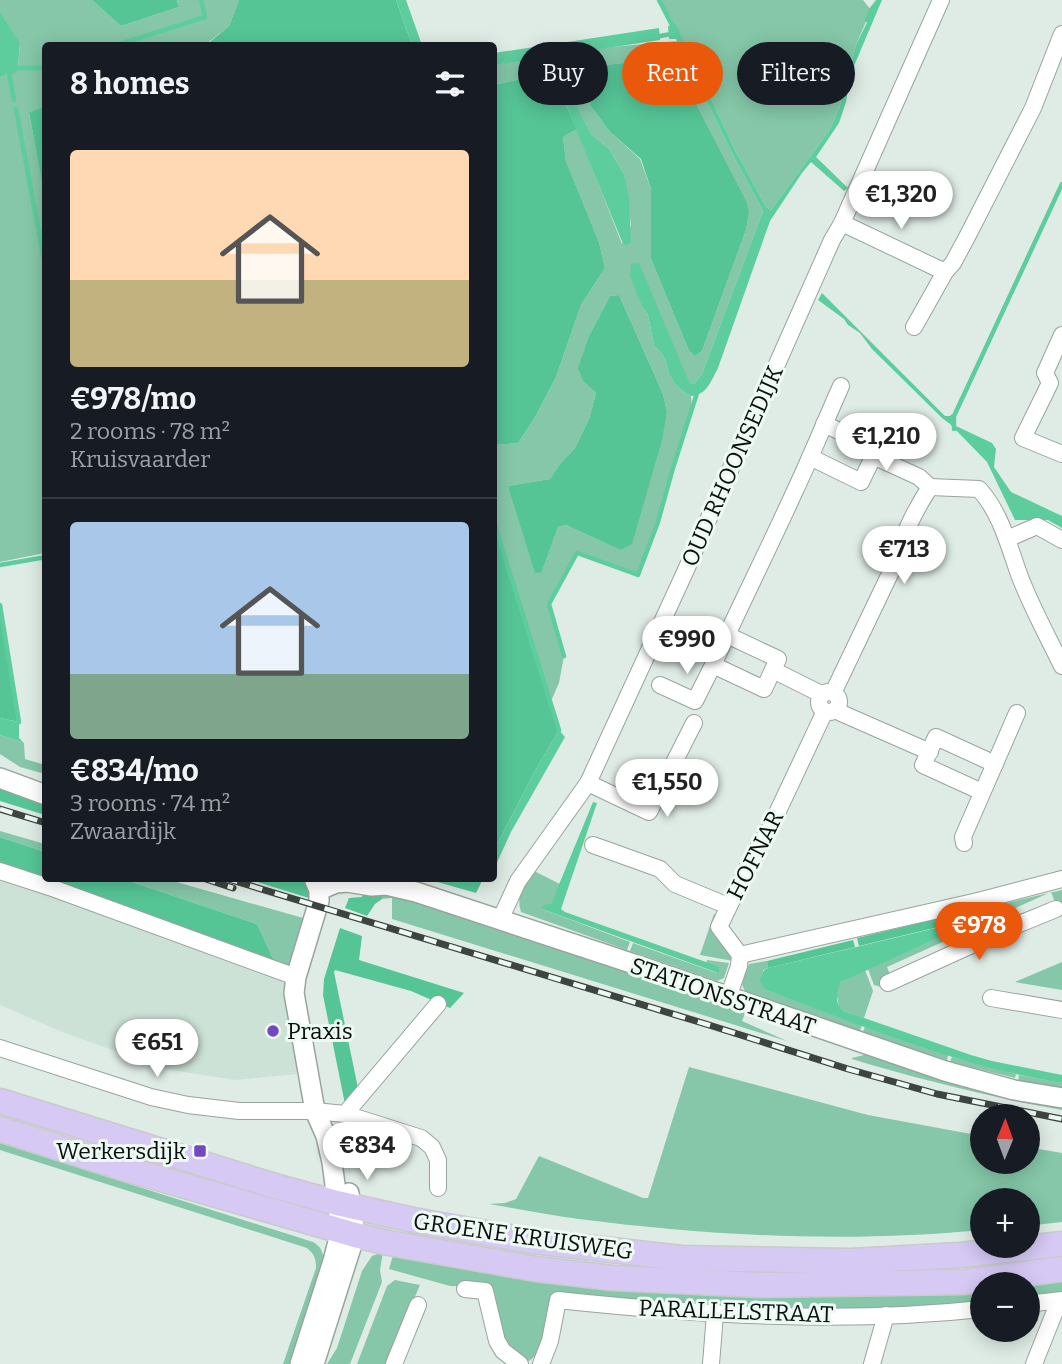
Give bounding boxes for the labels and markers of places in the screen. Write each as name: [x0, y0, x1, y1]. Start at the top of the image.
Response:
pin: €1,320: [844, 172, 958, 231]
pin: €1,210: [829, 414, 943, 473]
pin: €713: [863, 526, 945, 586]
pin: €990: [646, 616, 728, 676]
pin: €1,550: [610, 760, 724, 819]
pin: €978: [938, 902, 1020, 962]
place label: Praxis: [287, 1017, 353, 1045]
pin: €651: [116, 1020, 198, 1079]
marker: Praxis: [265, 1023, 281, 1039]
pin: €834: [326, 1122, 408, 1182]
place label: Werkersdijk: [56, 1137, 186, 1165]
marker: Werkersdijk: [192, 1143, 208, 1159]

